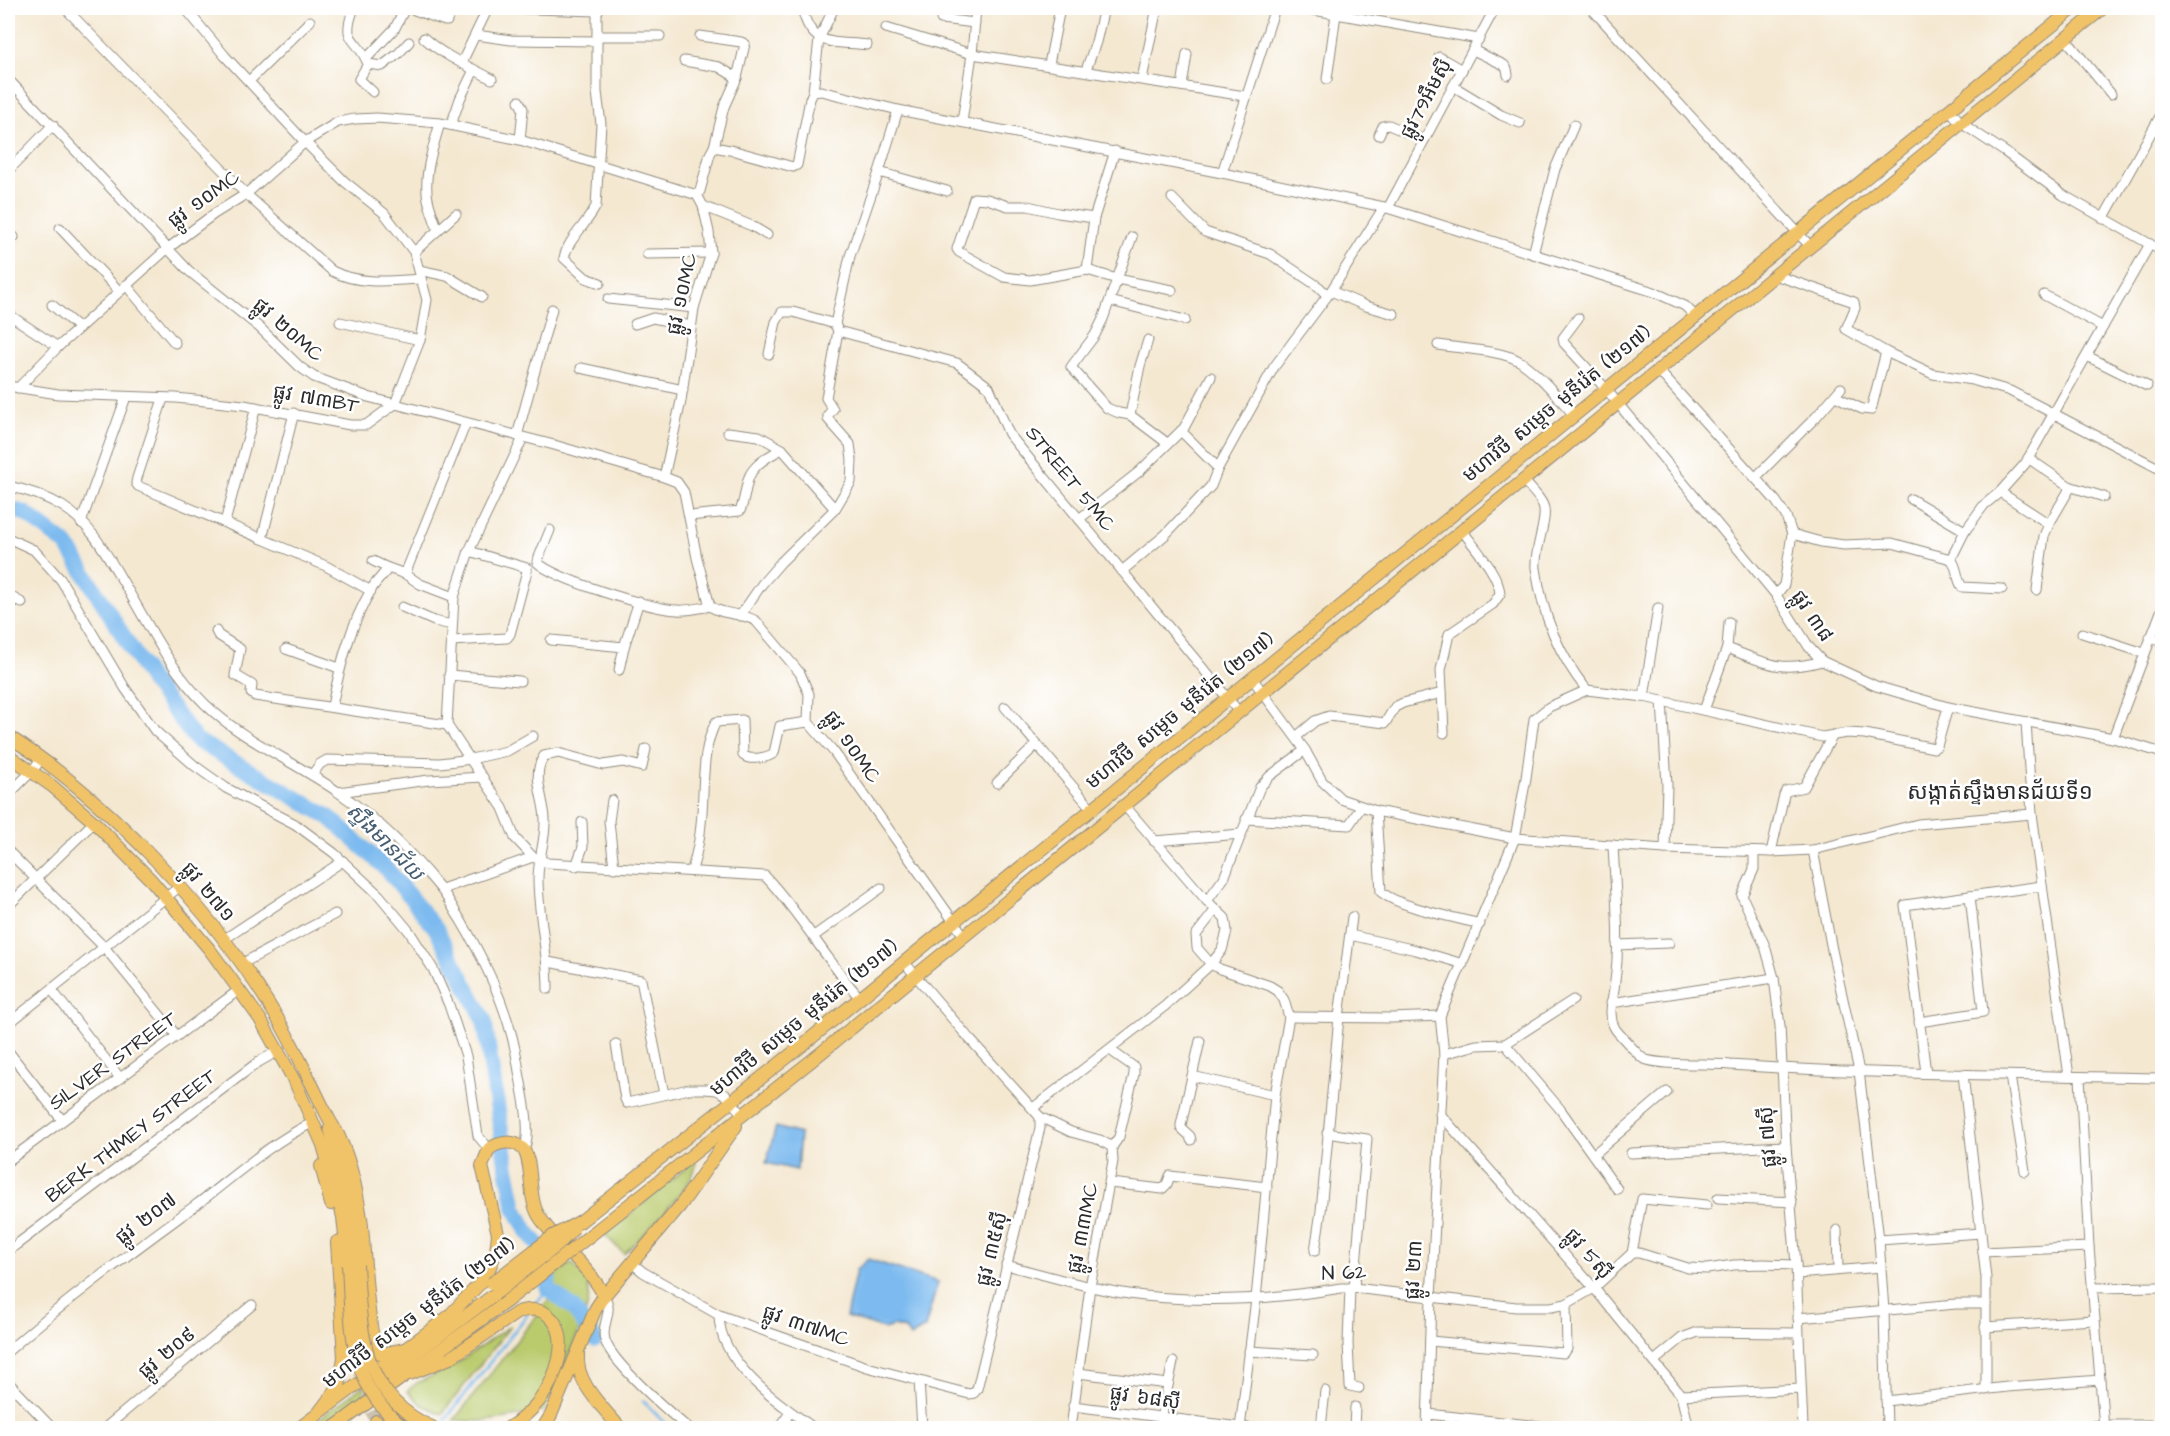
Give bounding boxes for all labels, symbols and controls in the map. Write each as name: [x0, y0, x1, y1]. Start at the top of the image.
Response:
street label: ផ្លូវ79អឹមស៊ី: [1393, 54, 1462, 146]
street label: ផ្លូវ ១០MC: [162, 163, 248, 238]
street label: ផ្លូវ ១០MC: [660, 250, 708, 338]
street label: ផ្លូវ ២០MC: [244, 291, 330, 372]
street label: មហាវិថី សម្តេច មុនីរ៉េត (២១៧): [1457, 319, 1657, 489]
street label: ផ្លូវ ៧៣BT: [270, 378, 362, 424]
street label: STREET 5MC: [1019, 420, 1121, 538]
street label: ផ្លូវ ៣៨: [1781, 584, 1840, 650]
street label: មហាវិថី សម្តេច មុនីរ៉េត (២១៧): [1080, 626, 1280, 796]
street label: ផ្លូវ ១០MC: [813, 705, 887, 791]
district label: សង្កាត់ស្ទឹងមានជ័យទី១: [1907, 777, 2093, 808]
water label: ស្ទឹងមានជ័យ: [340, 797, 432, 889]
street label: ផ្លូវ ២៧១: [172, 856, 241, 931]
street label: មហាវិថី សម្តេច មុនីរ៉េត (២១៧): [704, 933, 904, 1103]
street label: SILVER STREET: [43, 1005, 183, 1117]
street label: BERK THMEY STREET: [40, 1062, 223, 1210]
street label: ផ្លូវ ៧ស៊ី: [1752, 1105, 1788, 1169]
street label: ផ្លូវ ៣៣MC: [1060, 1180, 1109, 1277]
street label: ផ្លូវ ២០៧: [109, 1187, 185, 1255]
street label: ផ្លូវ ៣៥ស៊ី: [969, 1209, 1019, 1290]
street label: ផ្លូវ 5ស៊ី: [1555, 1222, 1618, 1288]
street label: មហាវិថី សម្តេច មុនីរ៉េត (២១៧): [317, 1231, 521, 1395]
street label: ផ្លូវ ២៣: [1398, 1240, 1433, 1301]
street label: N 62: [1321, 1258, 1367, 1288]
street label: ផ្លូវ ៣៧MC: [757, 1298, 853, 1358]
street label: ផ្លូវ ២០៩: [132, 1321, 204, 1388]
street label: ផ្លូវ ៦៨ស៊ី: [1107, 1379, 1182, 1421]

